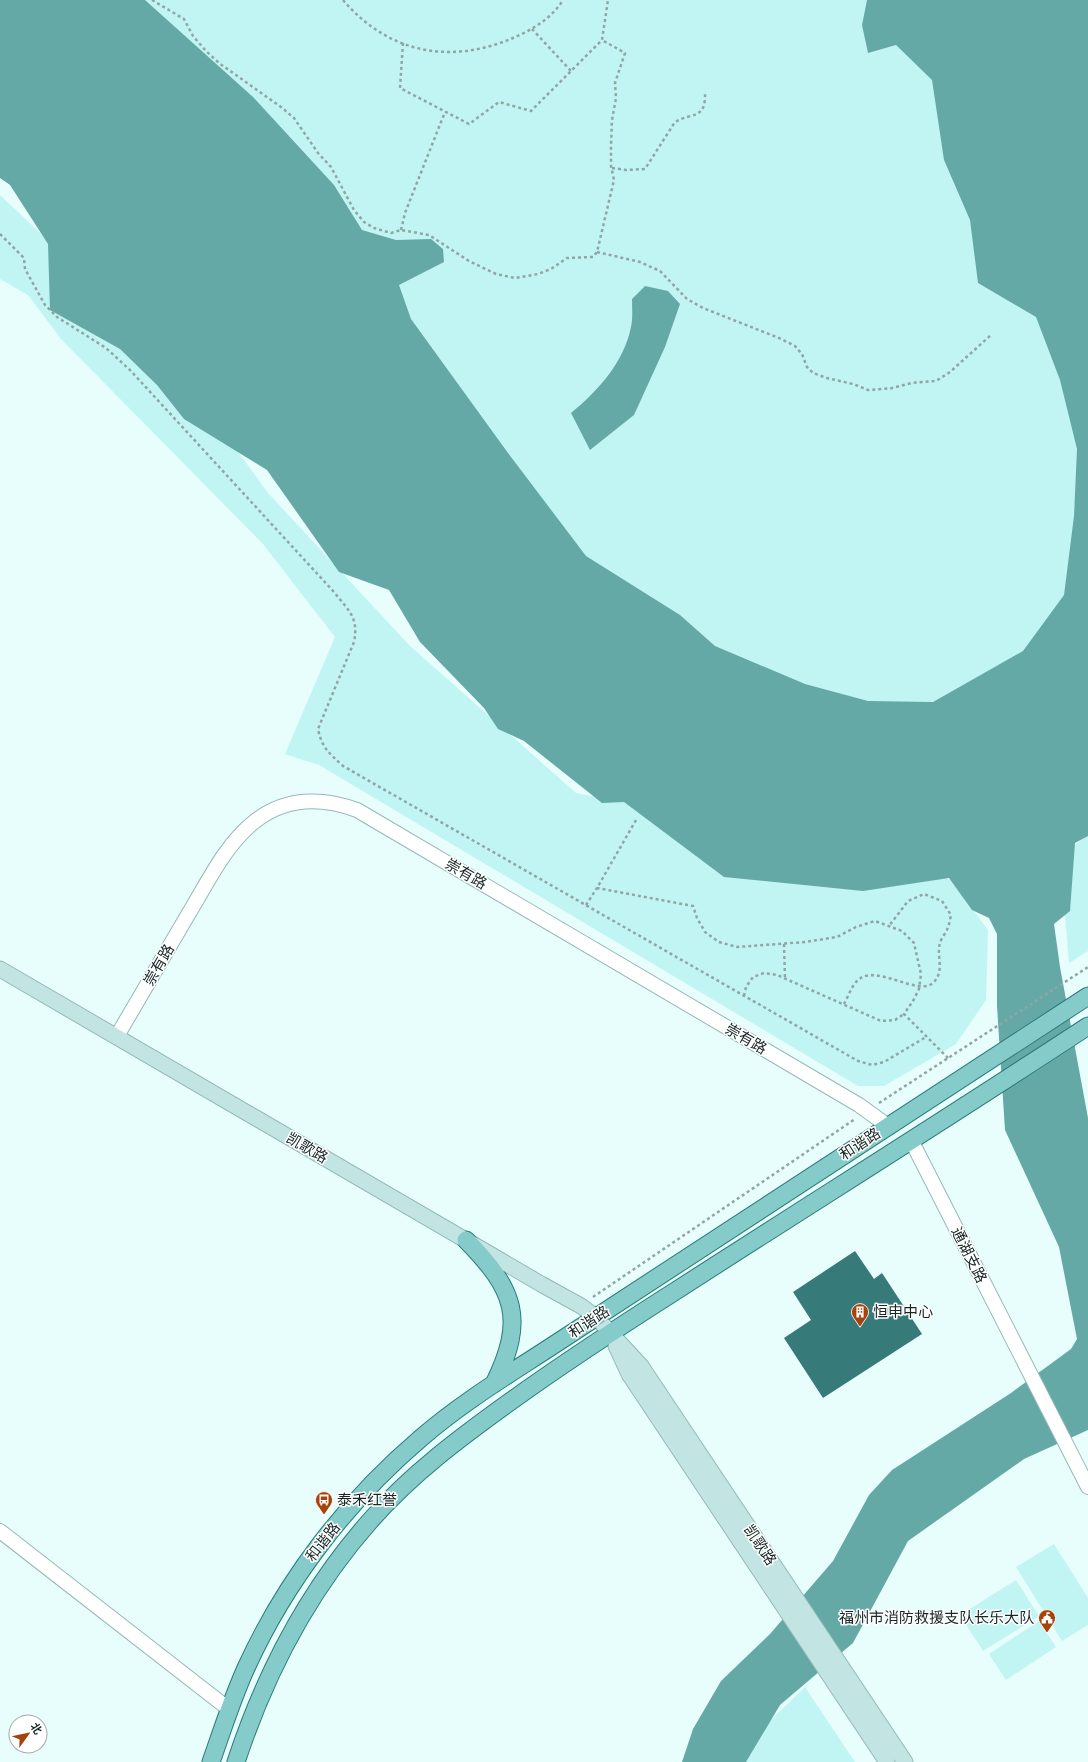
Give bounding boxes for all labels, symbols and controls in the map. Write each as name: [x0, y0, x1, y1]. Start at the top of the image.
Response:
street label: 崇有路: [441, 852, 491, 895]
street label: 崇有路: [137, 940, 180, 990]
street label: 崇有路: [721, 1017, 771, 1060]
street label: 和谐路: [835, 1122, 885, 1165]
street label: 凯歌路: [282, 1126, 332, 1169]
street label: 通湖支路: [946, 1223, 993, 1287]
street label: 和谐路: [564, 1300, 614, 1343]
place label: 恒申中心: [873, 1300, 933, 1323]
building icon: 恒申中心: [850, 1302, 870, 1327]
place label: 泰禾红誉: [337, 1488, 397, 1511]
bus stop icon: 泰禾红誉: [314, 1490, 334, 1515]
street label: 和谐路: [300, 1517, 346, 1567]
street label: 凯歌路: [738, 1520, 783, 1570]
place label: 福州市消防救援支队长乐大队: [839, 1606, 1034, 1629]
public building icon: 福州市消防救援支队长乐大队: [1037, 1608, 1057, 1633]
north arrow: [8, 1714, 48, 1754]
text: 北: [27, 1720, 46, 1738]

